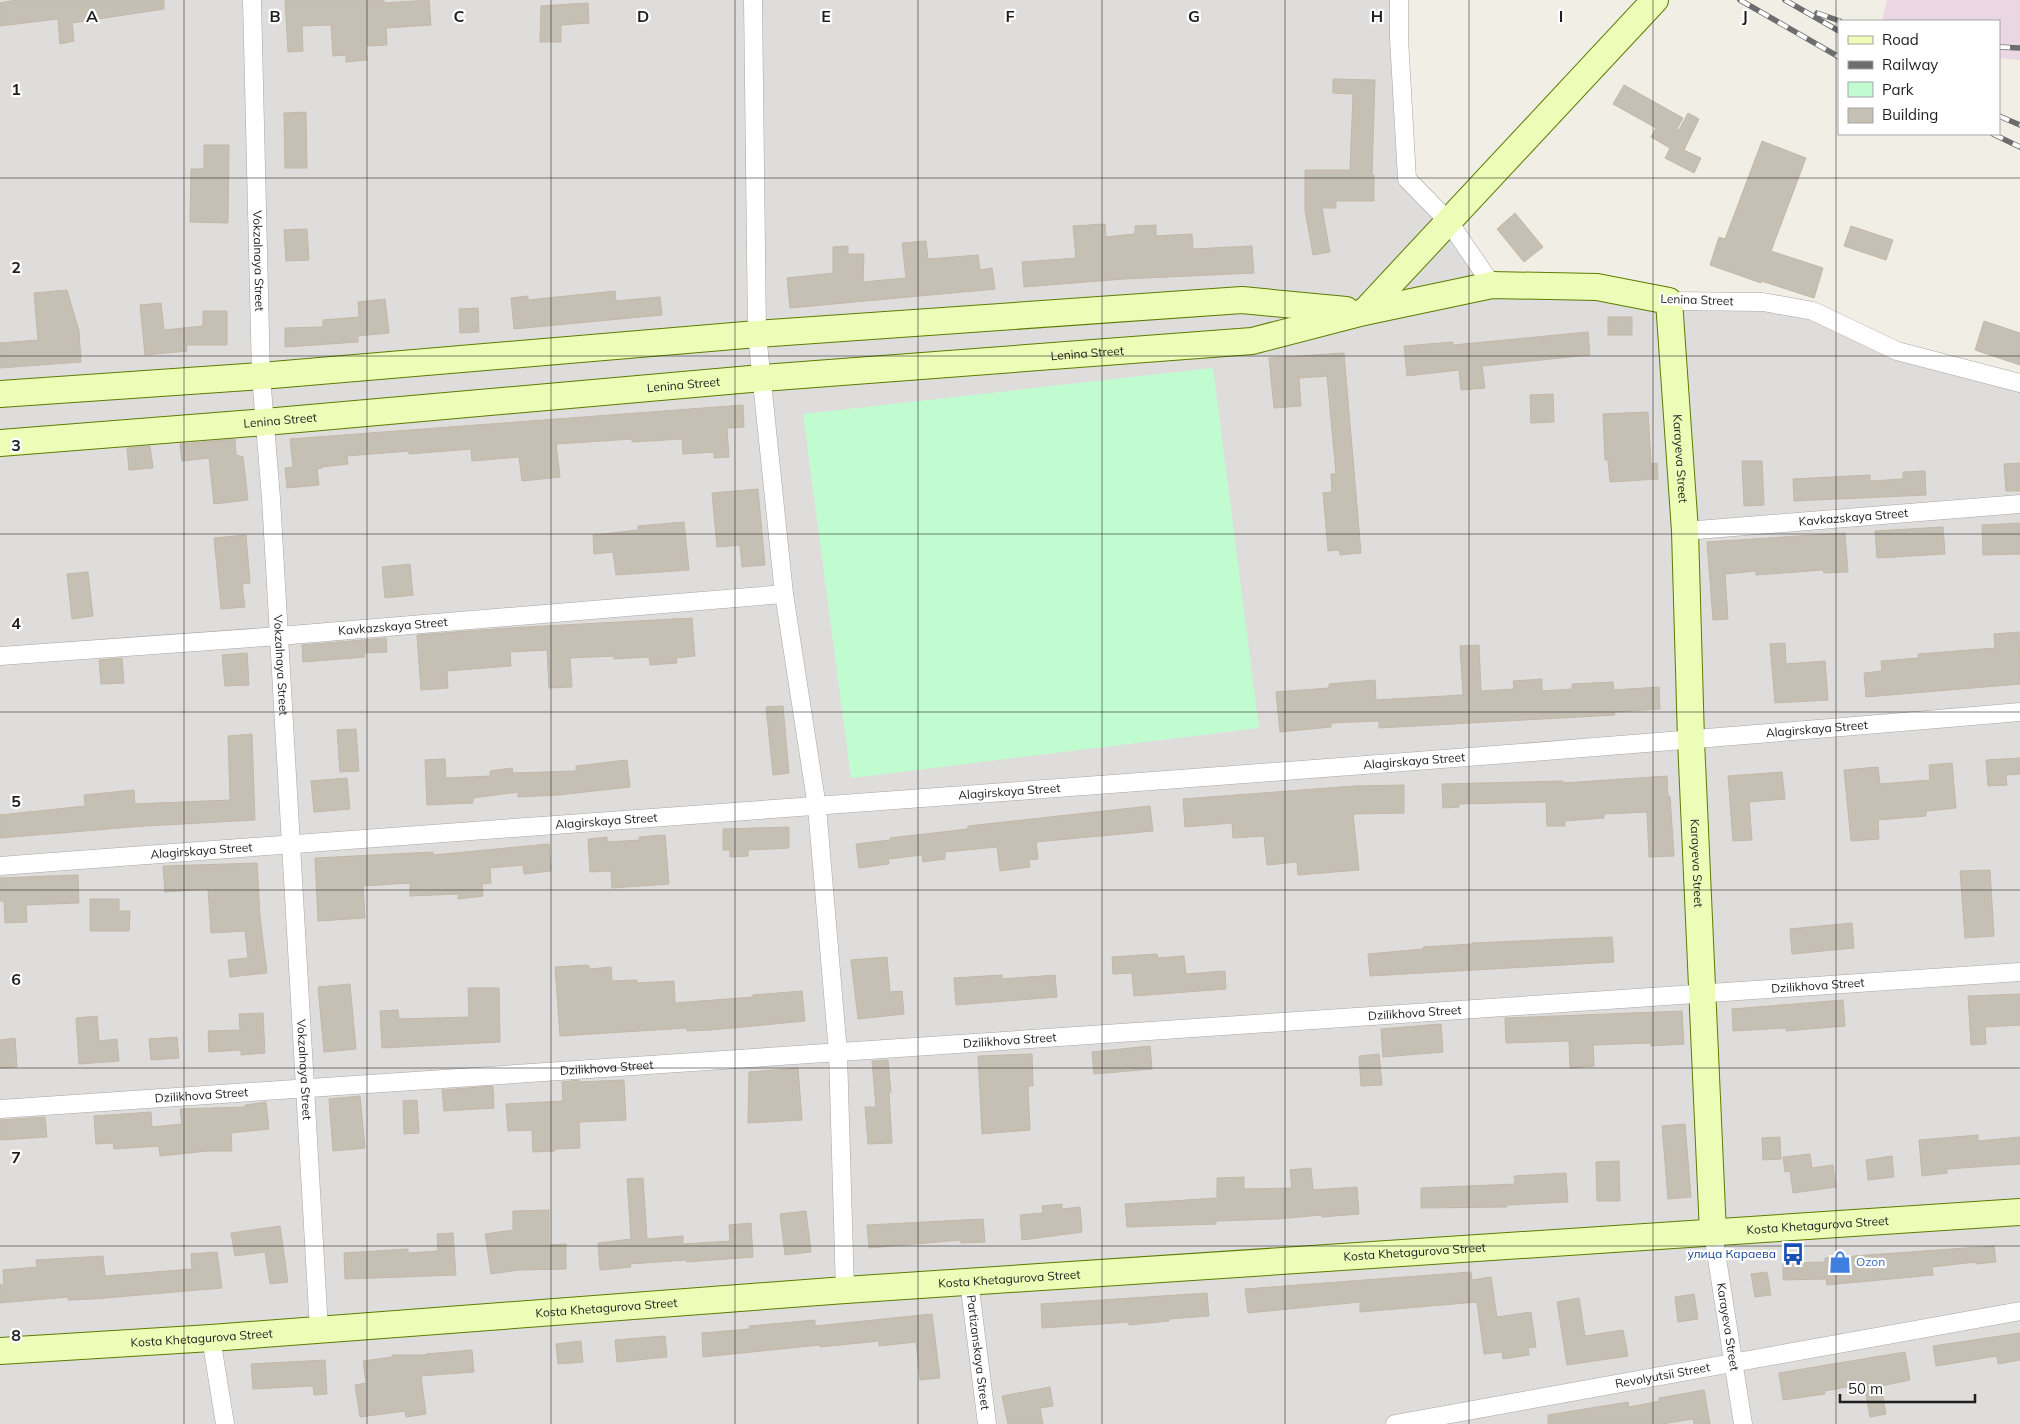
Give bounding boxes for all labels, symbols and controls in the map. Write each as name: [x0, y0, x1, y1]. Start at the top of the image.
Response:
text: A: [86, 6, 98, 26]
text: B: [269, 6, 281, 26]
text: C: [454, 6, 465, 26]
text: D: [637, 6, 649, 26]
text: E: [821, 6, 831, 26]
text: F: [1005, 6, 1015, 26]
text: G: [1188, 6, 1200, 26]
text: H: [1371, 6, 1383, 26]
text: I: [1559, 6, 1563, 26]
text: J: [1742, 6, 1748, 26]
legend: [1838, 20, 2000, 135]
text: Road: [1882, 30, 1919, 49]
text: Railway: [1882, 55, 1938, 74]
text: 1: [11, 79, 21, 99]
text: Park: [1882, 80, 1914, 99]
text: Building: [1882, 105, 1938, 124]
street label: Vokzalnaya Street: [250, 210, 267, 312]
text: 2: [11, 257, 21, 277]
street label: Lenina Street: [1660, 291, 1734, 308]
street label: Lenina Street: [1050, 343, 1124, 363]
street label: Lenina Street: [646, 374, 721, 395]
street label: Lenina Street: [243, 409, 317, 431]
street label: Karayeva Street: [1670, 414, 1691, 503]
text: 3: [11, 435, 21, 455]
street label: Kavkazskaya Street: [1798, 505, 1909, 529]
text: 4: [11, 613, 21, 633]
street label: Vokzalnaya Street: [271, 614, 292, 716]
street label: Kavkazskaya Street: [338, 614, 448, 638]
street label: Alagirskaya Street: [1765, 717, 1868, 740]
street label: Alagirskaya Street: [1362, 749, 1466, 772]
street label: Alagirskaya Street: [958, 780, 1061, 802]
text: 5: [11, 791, 21, 811]
street label: Alagirskaya Street: [555, 809, 658, 832]
street label: Karayeva Street: [1688, 818, 1706, 908]
street label: Alagirskaya Street: [150, 839, 253, 862]
text: 6: [11, 969, 21, 989]
street label: Dzilikhova Street: [1771, 975, 1865, 996]
street label: Dzilikhova Street: [1368, 1002, 1462, 1023]
street label: Vokzalnaya Street: [294, 1019, 315, 1120]
street label: Dzilikhova Street: [962, 1029, 1057, 1051]
street label: Dzilikhova Street: [559, 1057, 654, 1078]
street label: Dzilikhova Street: [154, 1084, 249, 1105]
text: 7: [11, 1147, 21, 1167]
street label: Kosta Khetagurova Street: [1746, 1213, 1889, 1237]
street label: Kosta Khetagurova Street: [1343, 1239, 1486, 1264]
bus stop icon: улица Караева: [1780, 1241, 1806, 1267]
place label: улица Караева: [1687, 1246, 1776, 1261]
shop icon: Ozon: [1827, 1249, 1853, 1275]
place label: Ozon: [1856, 1254, 1885, 1269]
street label: Kosta Khetagurova Street: [938, 1266, 1081, 1291]
street label: Karayeva Street: [1714, 1282, 1743, 1372]
street label: Partizanskaya Street: [964, 1294, 993, 1411]
street label: Kosta Khetagurova Street: [535, 1295, 678, 1320]
text: 8: [11, 1325, 21, 1345]
street label: Kosta Khetagurova Street: [130, 1325, 273, 1350]
street label: Revolyutsii Street: [1614, 1359, 1711, 1391]
scale bar: [1840, 1372, 1975, 1404]
text: 50 m: [1848, 1379, 1883, 1398]

